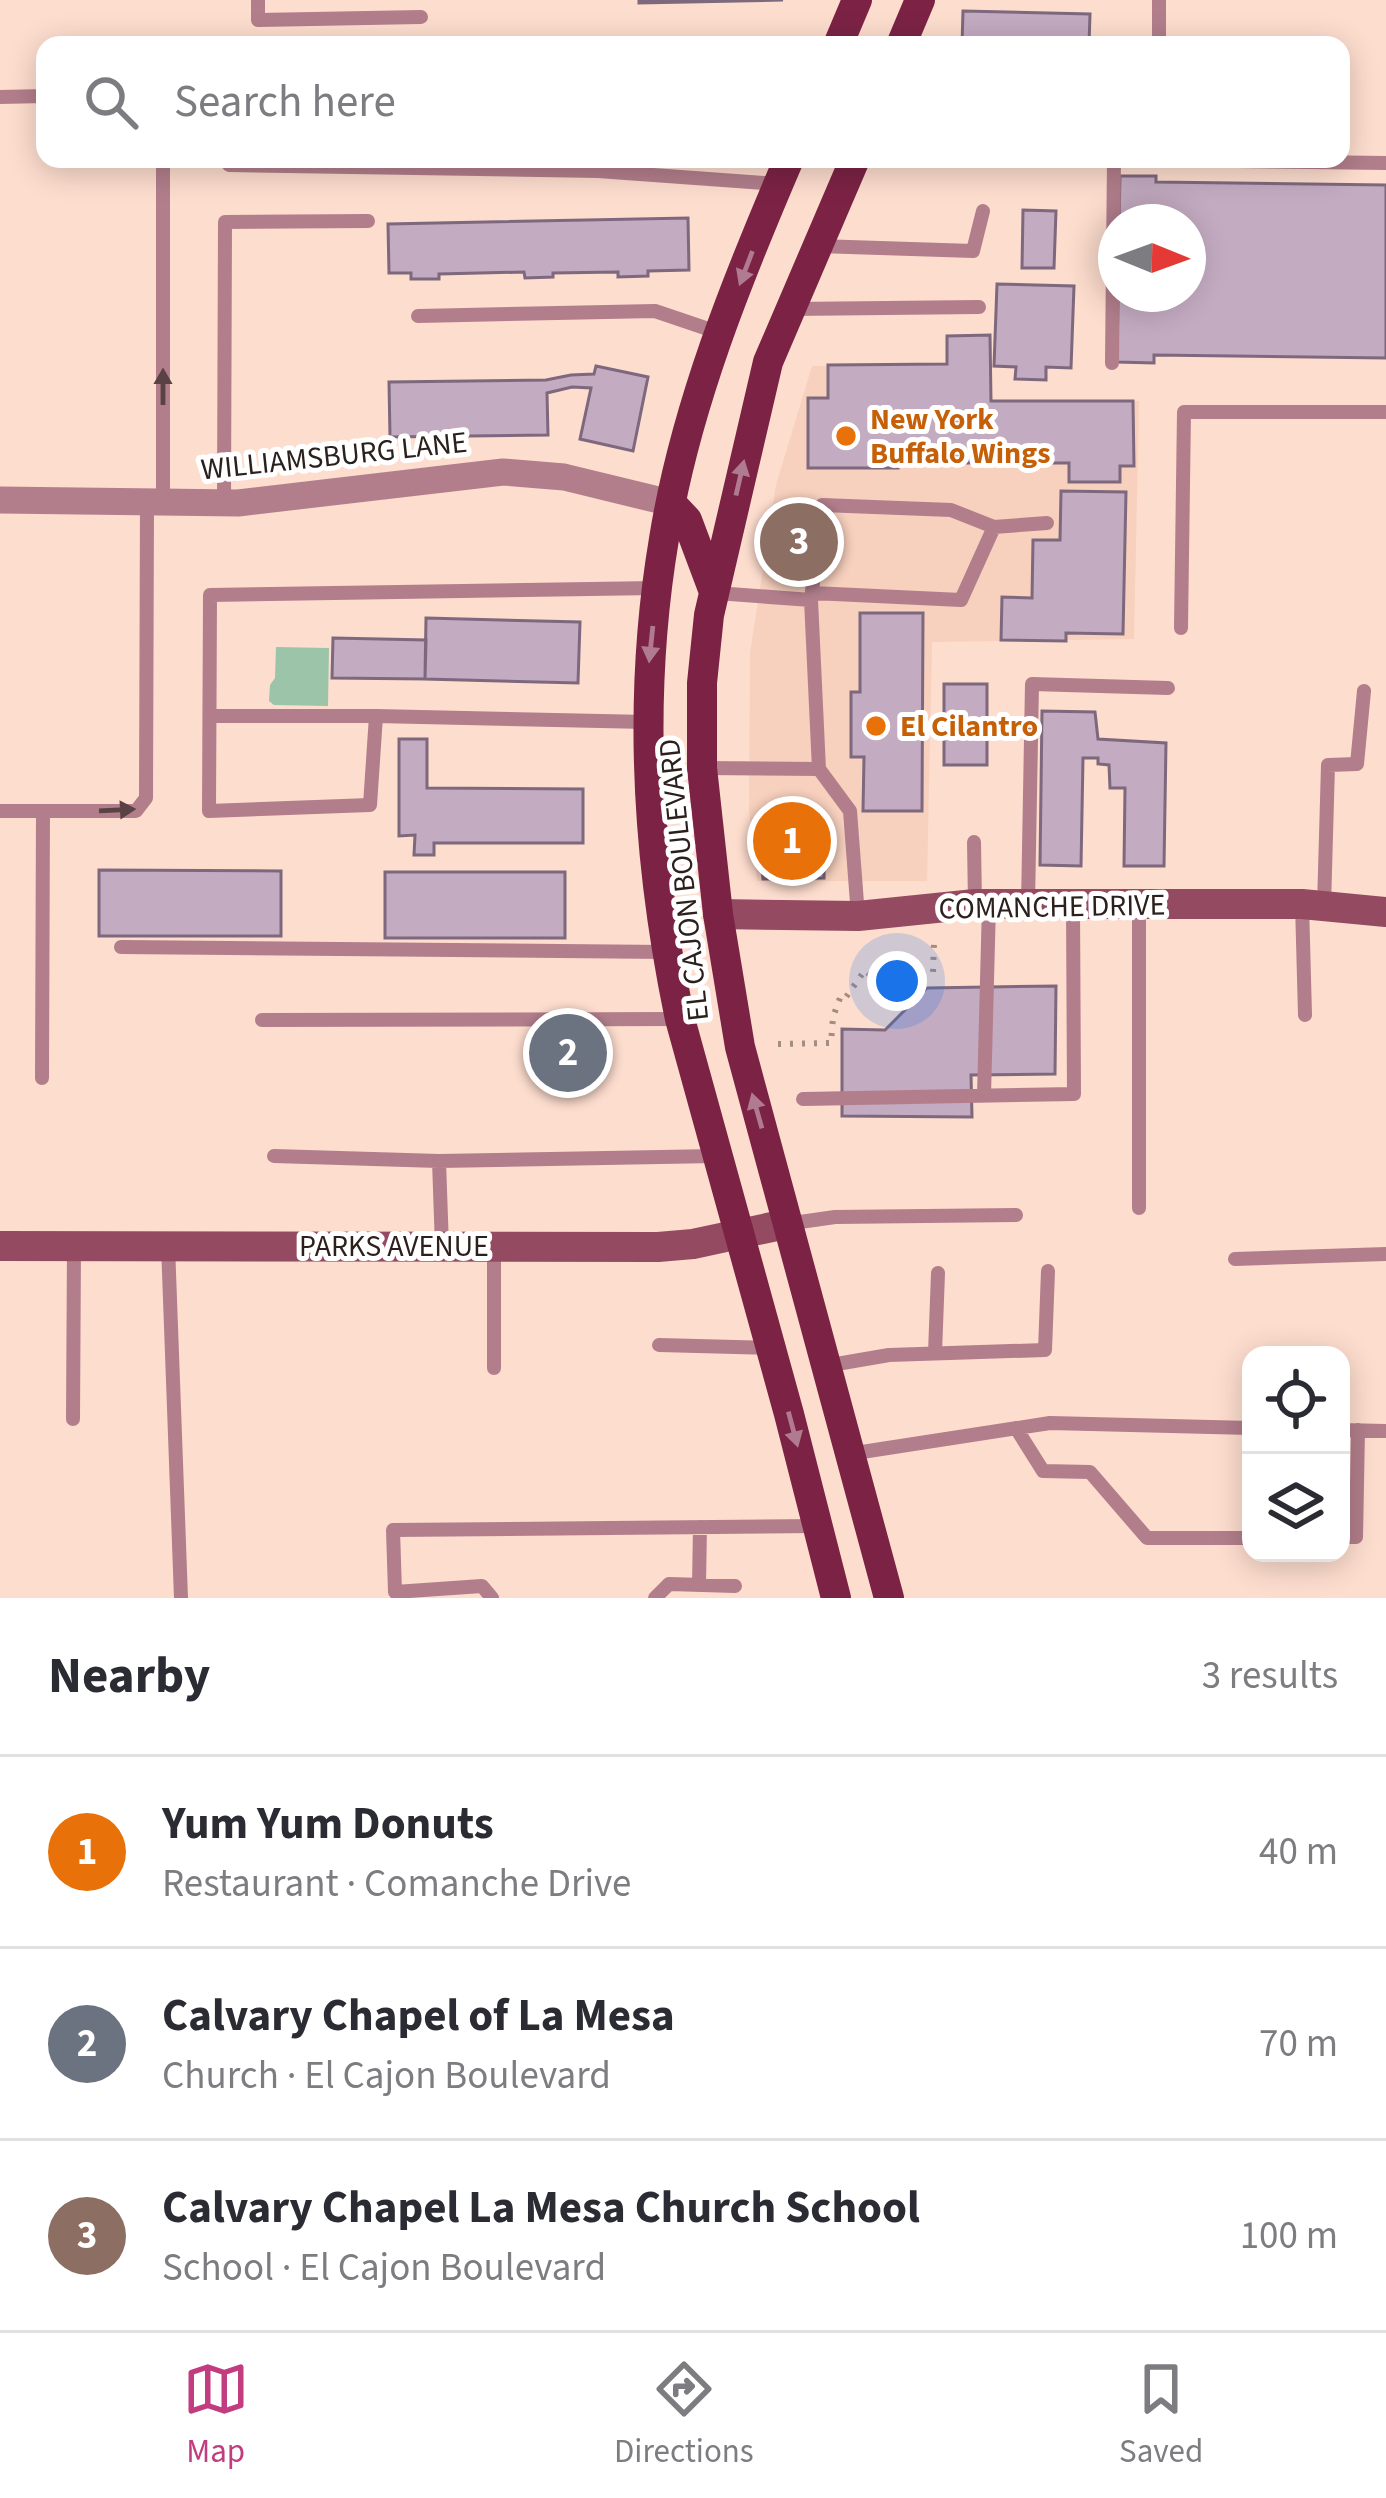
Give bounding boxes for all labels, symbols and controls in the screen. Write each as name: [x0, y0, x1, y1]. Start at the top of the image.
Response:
search box: [36, 36, 1350, 168]
icon: search: [78, 69, 144, 135]
text: Search here: [174, 70, 396, 134]
north arrow: [1098, 204, 1206, 312]
one-way arrow: [735, 250, 754, 286]
one-way arrow: [153, 367, 173, 405]
place label: New York Buffalo Wings: [870, 398, 1050, 475]
street label: WILLIAMSBURG LANE: [199, 421, 469, 491]
marker: New York Buffalo Wings: [833, 423, 859, 449]
one-way arrow: [731, 460, 750, 497]
pin: 3: [760, 497, 838, 587]
one-way arrow: [641, 626, 660, 663]
place label: El Cilantro: [900, 705, 1038, 748]
marker: El Cilantro: [863, 713, 889, 739]
street label: EL CAJON BOULEVARD: [648, 737, 720, 1023]
pin: 1: [753, 796, 831, 886]
one-way arrow: [98, 800, 136, 819]
street label: COMANCHE DRIVE: [938, 884, 1166, 930]
your location: [867, 951, 927, 1011]
pin: 2: [529, 1008, 607, 1098]
one-way arrow: [747, 1092, 765, 1129]
street label: PARKS AVENUE: [299, 1225, 489, 1268]
map controls: [1242, 1346, 1350, 1562]
button: locate: [1242, 1346, 1350, 1454]
one-way arrow: [784, 1411, 803, 1448]
button: layers: [1242, 1454, 1350, 1562]
text: Nearby: [48, 1640, 210, 1712]
text: 3 results: [1202, 1648, 1338, 1704]
text: Yum Yum Donuts: [162, 1792, 494, 1856]
text: 1: [77, 1824, 97, 1880]
text: 40 m: [1259, 1824, 1338, 1880]
text: Restaurant · Comanche Drive: [162, 1856, 631, 1912]
text: Calvary Chapel of La Mesa: [162, 1984, 675, 2048]
text: 2: [77, 2016, 97, 2072]
text: 70 m: [1259, 2016, 1338, 2072]
text: Church · El Cajon Boulevard: [162, 2048, 611, 2104]
text: Calvary Chapel La Mesa Church School: [162, 2176, 920, 2240]
text: 3: [77, 2208, 97, 2264]
text: 100 m: [1240, 2208, 1338, 2264]
text: School · El Cajon Boulevard: [162, 2240, 606, 2296]
tab: Map: [183, 2356, 249, 2475]
tab: Directions: [614, 2356, 754, 2475]
tab: Saved: [1119, 2356, 1203, 2475]

